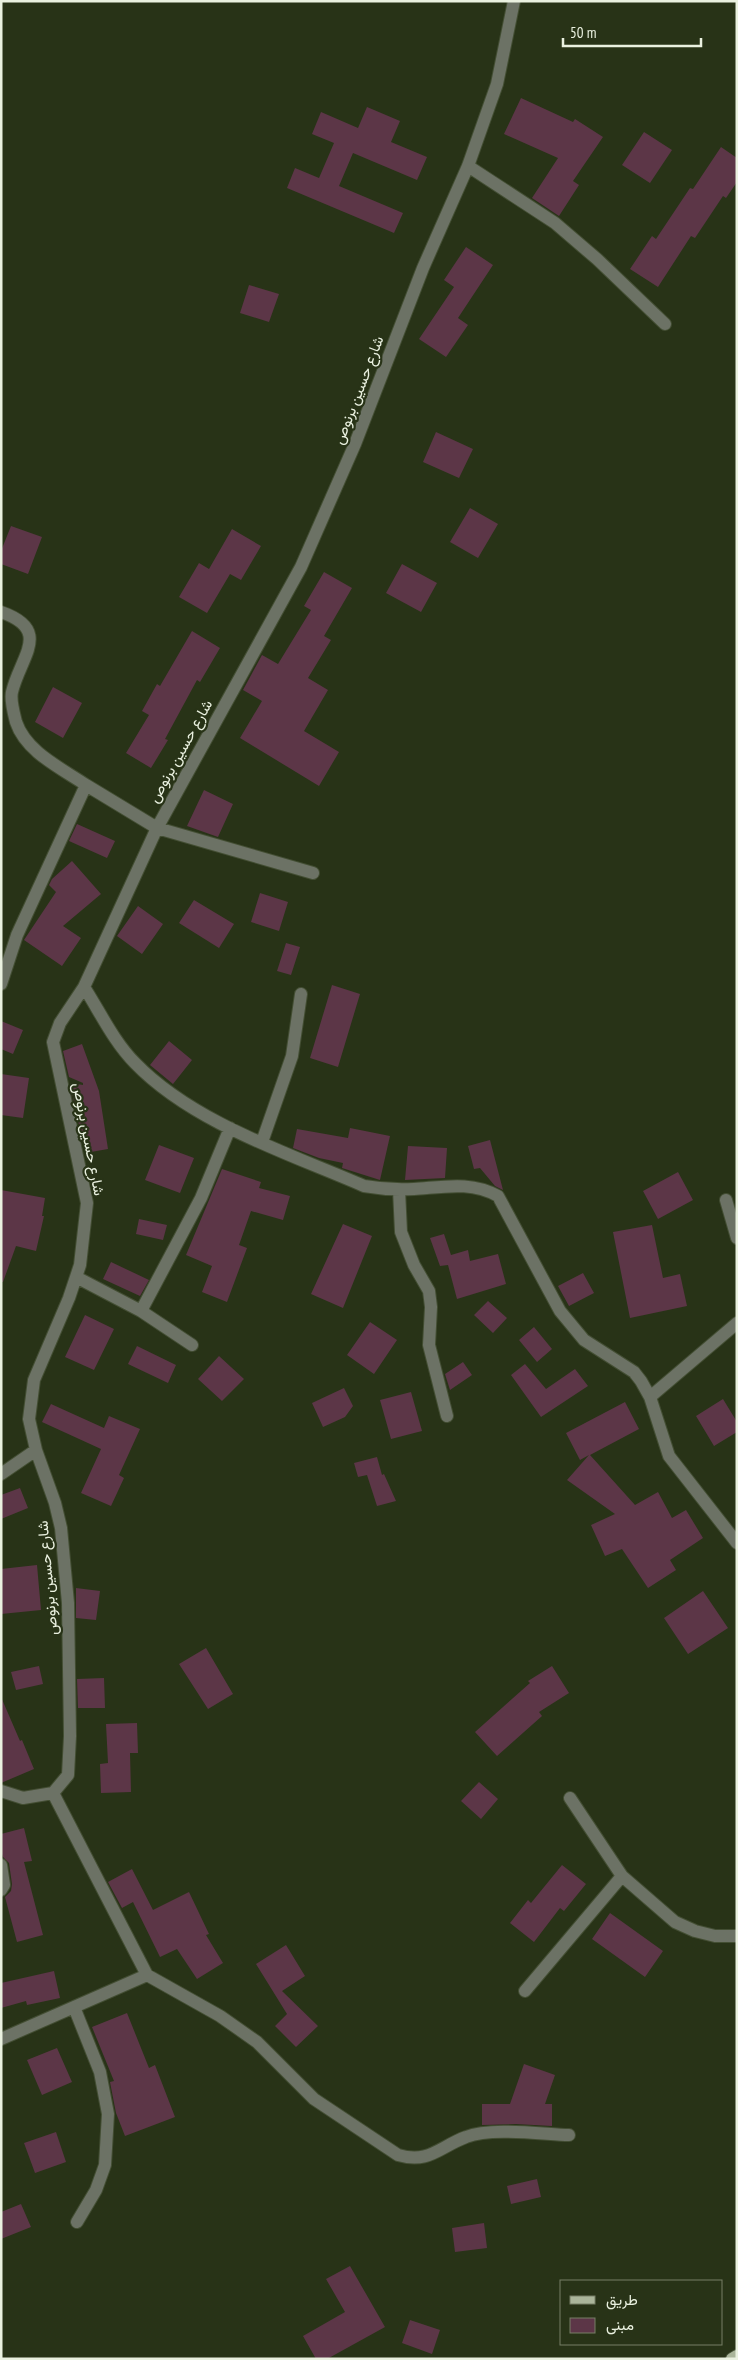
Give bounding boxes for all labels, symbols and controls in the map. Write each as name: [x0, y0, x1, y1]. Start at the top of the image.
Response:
scale bar: [563, 15, 700, 47]
text: 50 m: [570, 23, 596, 42]
street label: شارع حسين برنوص: [329, 333, 389, 448]
street label: شارع حسين برنوص: [144, 696, 218, 807]
street label: شارع حسين برنوص: [67, 1081, 109, 1198]
street label: شارع حسين برنوص: [33, 1520, 63, 1636]
legend: [560, 2280, 723, 2345]
text: طريق: [606, 2290, 638, 2310]
text: مبنى: [606, 2315, 634, 2335]

